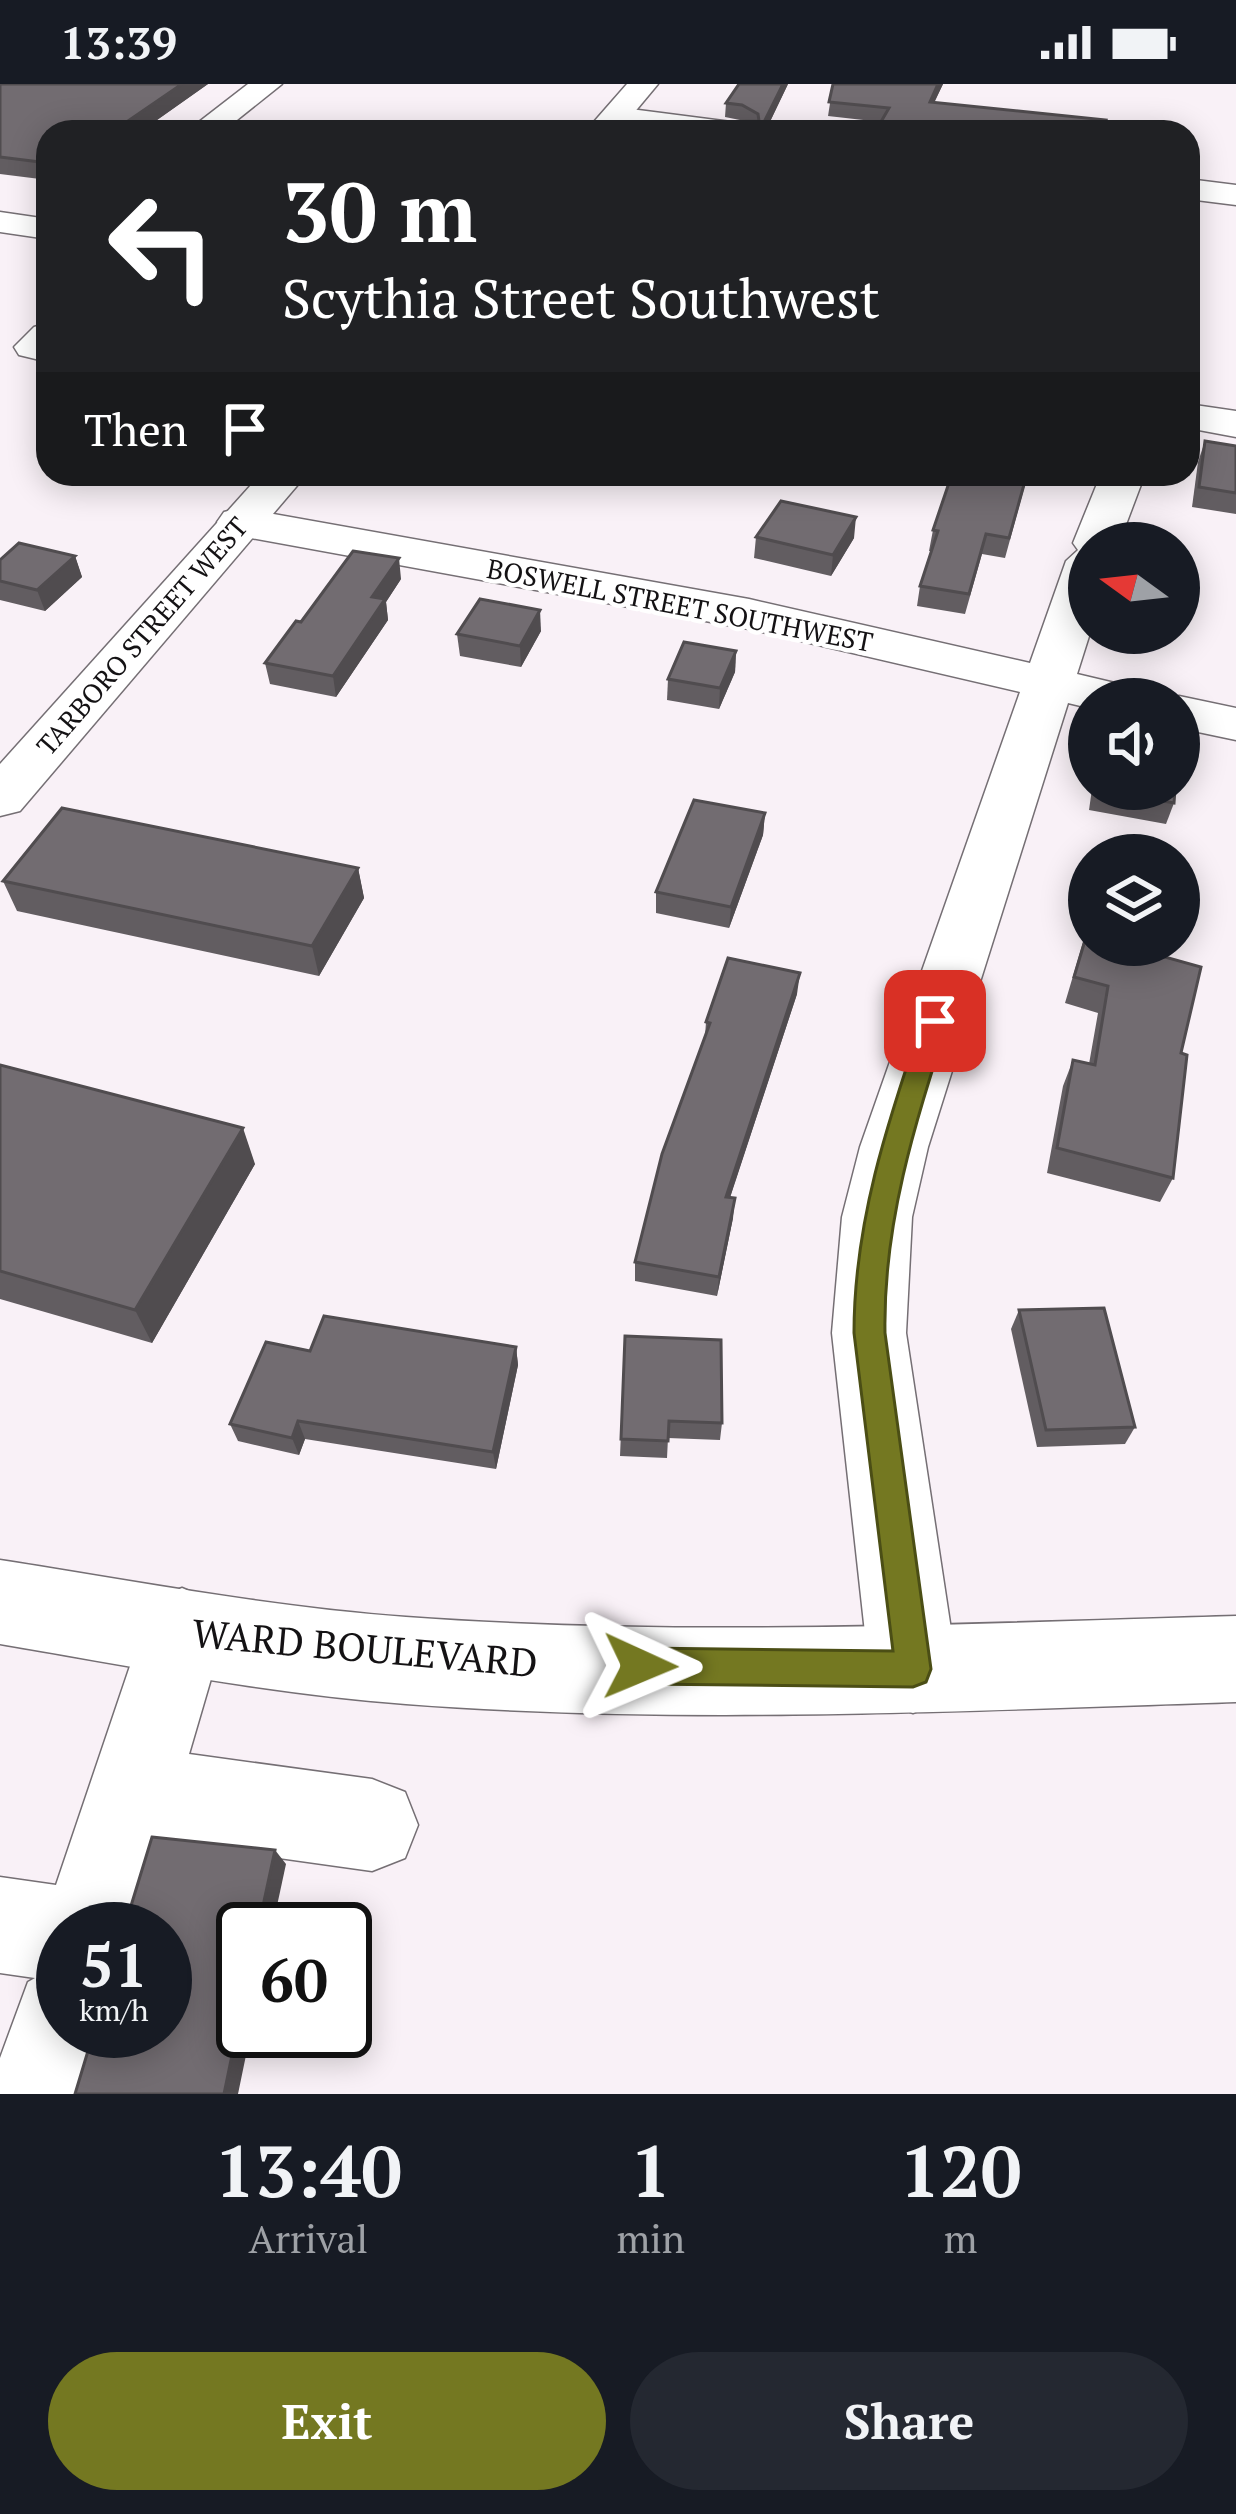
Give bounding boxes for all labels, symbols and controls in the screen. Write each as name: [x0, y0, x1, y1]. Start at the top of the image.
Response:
text: 13:39: [60, 12, 177, 72]
text: 30 m: [282, 155, 477, 266]
icon: left: [84, 168, 240, 324]
text: Scythia Street Southwest: [282, 262, 880, 333]
icon: arrive: [212, 396, 278, 462]
text: Then: [84, 399, 188, 459]
street label: TARBORO STREET WEST: [28, 509, 256, 763]
north arrow: [1068, 522, 1200, 654]
map controls: [1068, 522, 1200, 966]
street label: BOSWELL STREET SOUTHWEST: [484, 550, 876, 660]
button: sound: [1068, 678, 1200, 810]
button: layers: [1068, 834, 1200, 966]
pin: [884, 970, 986, 1072]
icon: arrive: [902, 988, 968, 1054]
position arrow: [577, 1603, 703, 1729]
street label: WARD BOULEVARD: [190, 1606, 540, 1688]
speed limit sign: 60: [216, 1902, 372, 2058]
text: 51: [80, 1925, 148, 2004]
text: km/h: [79, 1990, 149, 2030]
text: 13:40: [214, 2122, 402, 2218]
text: 1: [630, 2122, 671, 2218]
text: 120: [899, 2122, 1021, 2218]
text: Arrival: [248, 2212, 368, 2264]
text: min: [616, 2212, 685, 2264]
text: m: [944, 2212, 977, 2264]
button: Exit: [48, 2352, 606, 2490]
button: Share: [630, 2352, 1188, 2490]

